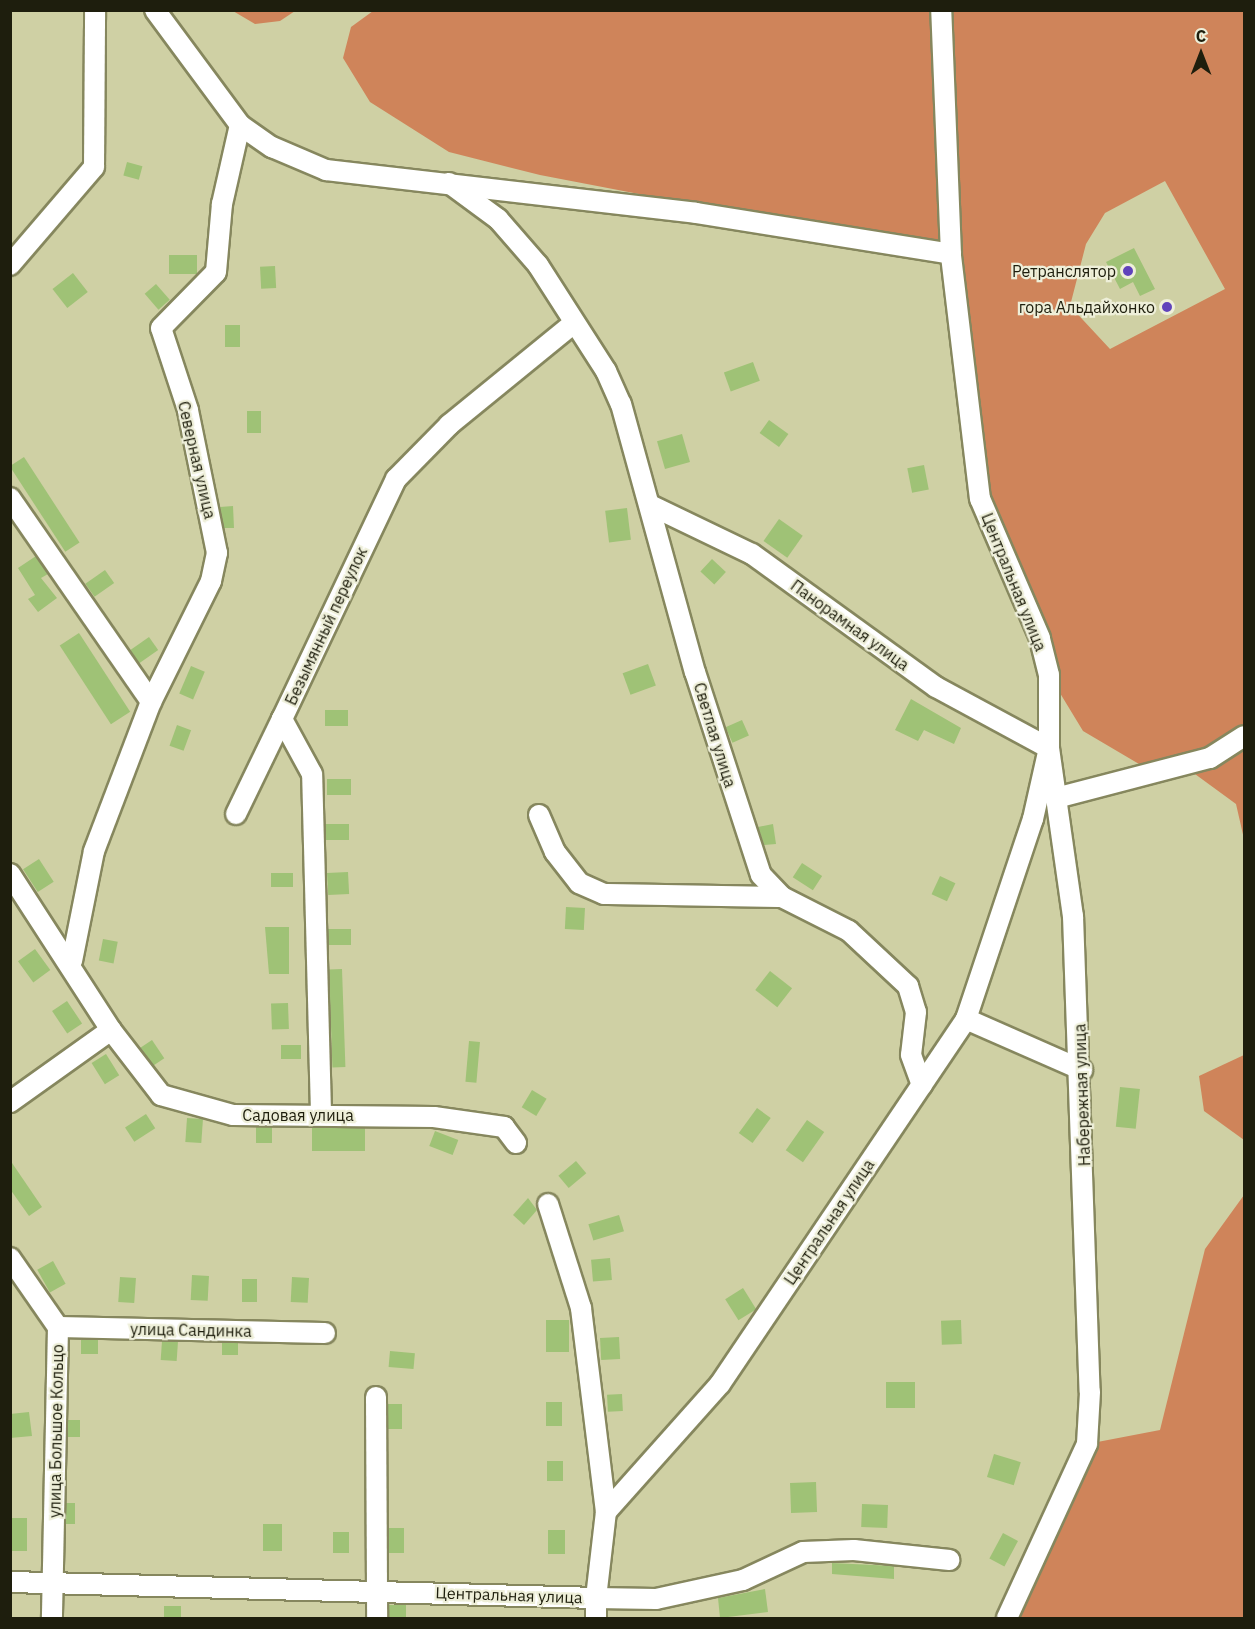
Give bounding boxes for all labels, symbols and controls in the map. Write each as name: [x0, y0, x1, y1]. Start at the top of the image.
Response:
north arrow: [1171, 24, 1231, 84]
text: С: [1196, 26, 1206, 46]
place label: Ретранслятор: [1012, 261, 1116, 281]
marker: Ретранслятор: [1121, 264, 1135, 278]
place label: гора Альдайхонко: [1019, 297, 1155, 317]
marker: гора Альдайхонко: [1160, 300, 1174, 314]
street label: Северная улица: [174, 399, 220, 521]
street label: Центральная улица: [978, 510, 1050, 654]
street label: Безымянный переулок: [281, 544, 371, 708]
street label: Панорамная улица: [787, 576, 913, 674]
street label: Светлая улица: [690, 680, 740, 790]
street label: Набережная улица: [1070, 1023, 1094, 1167]
street label: Садовая улица: [242, 1105, 354, 1125]
street label: Центральная улица: [780, 1156, 878, 1288]
street label: улица Сандинка: [130, 1319, 252, 1341]
street label: улица Большое Кольцо: [45, 1344, 67, 1518]
street label: Центральная улица: [435, 1583, 583, 1607]

